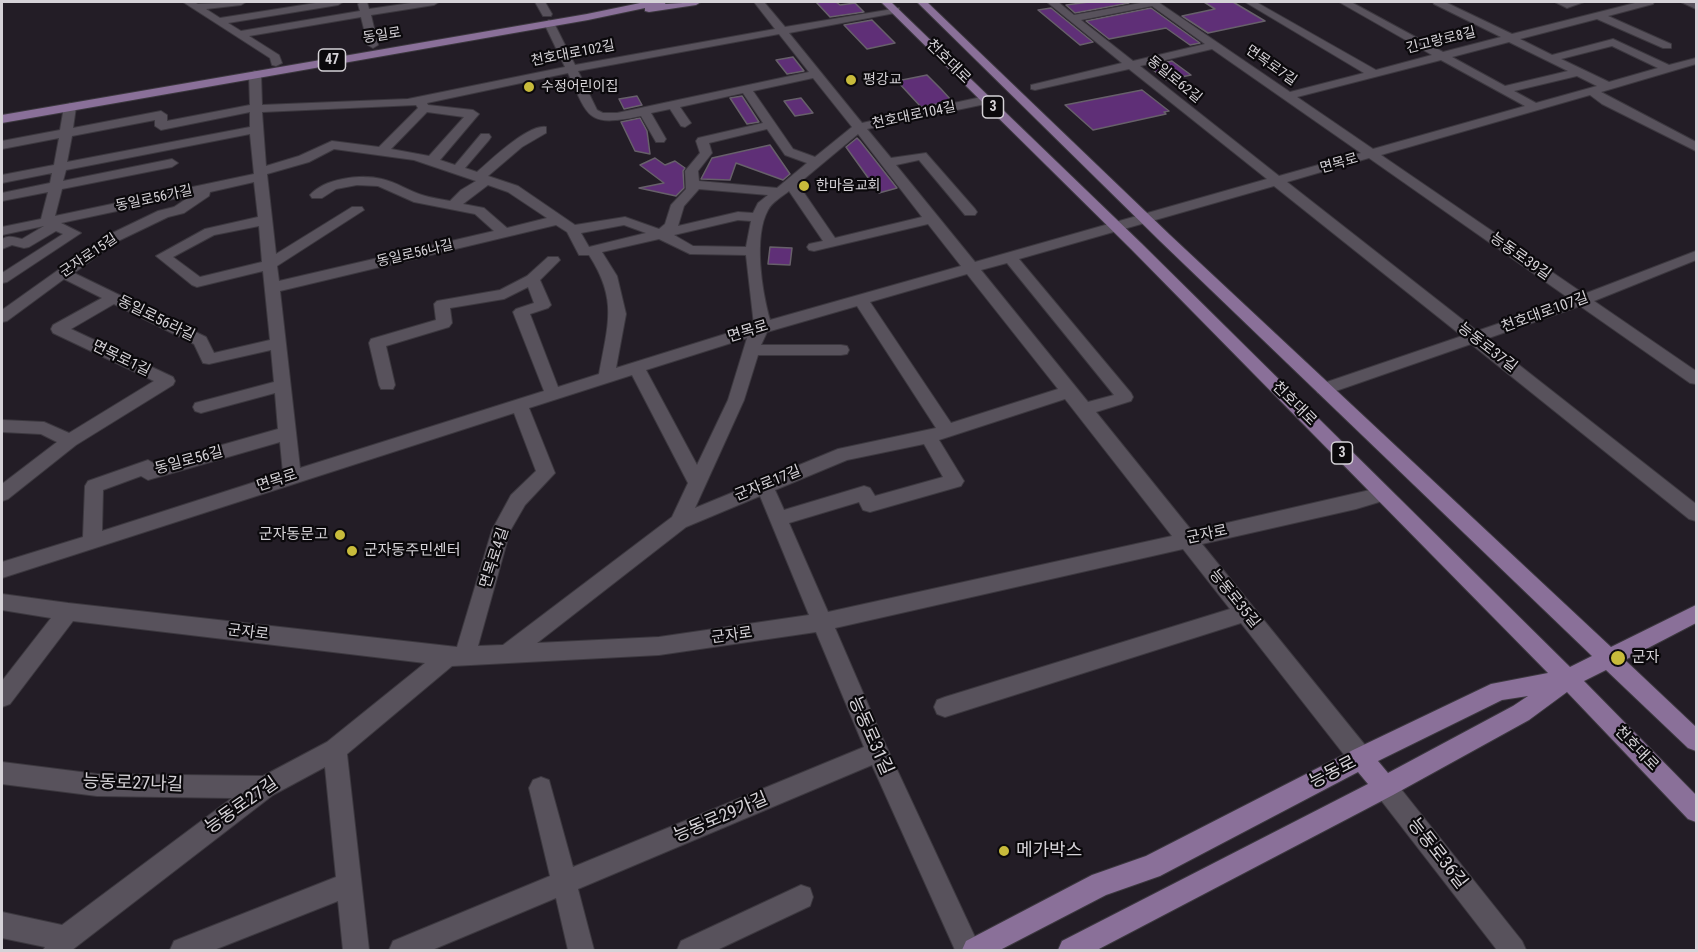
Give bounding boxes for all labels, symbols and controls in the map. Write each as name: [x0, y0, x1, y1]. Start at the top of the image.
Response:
street label: 긴고랑로8길: [1404, 24, 1478, 58]
street label: 동일로: [362, 25, 402, 47]
street label: 천호대로: [922, 36, 974, 88]
street label: 천호대로102길: [530, 38, 616, 70]
street label: 면목로7길: [1242, 42, 1300, 90]
road number: 47: [318, 49, 346, 71]
street label: 동일로62길: [1143, 53, 1205, 107]
place label: 평강교: [863, 72, 902, 88]
marker: 평강교: [844, 73, 858, 87]
place label: 수정어린이집: [541, 79, 618, 95]
marker: 수정어린이집: [522, 80, 536, 94]
road number: 3: [982, 96, 1004, 118]
street label: 천호대로104길: [871, 99, 957, 133]
street label: 면목로: [1318, 151, 1360, 177]
place label: 한마음교회: [816, 178, 880, 194]
marker: 한마음교회: [797, 179, 811, 193]
street label: 동일로56가길: [114, 183, 194, 215]
street label: 능동로39길: [1486, 230, 1554, 284]
street label: 군자로15길: [57, 231, 121, 281]
street label: 동일로56나길: [375, 237, 455, 271]
street label: 천호대로107길: [1499, 289, 1591, 337]
street label: 동일로56라길: [114, 293, 198, 345]
street label: 면목로: [726, 317, 770, 347]
street label: 능동로37길: [1454, 319, 1520, 377]
street label: 면목로1길: [89, 337, 153, 381]
street label: 천호대로: [1268, 378, 1320, 430]
road number: 3: [1332, 442, 1352, 464]
street label: 동일로56길: [153, 443, 225, 479]
street label: 군자로17길: [732, 463, 804, 505]
street label: 면목로: [255, 466, 299, 496]
street label: 군자로: [1185, 522, 1229, 548]
street label: 면목로4길: [477, 525, 513, 591]
place label: 군자동문고: [259, 526, 328, 544]
marker: 군자동문고: [333, 528, 347, 542]
place label: 군자동주민센터: [364, 542, 461, 560]
marker: 군자동주민센터: [345, 544, 359, 558]
street label: 능동로35길: [1205, 566, 1263, 632]
street label: 군자로: [226, 622, 270, 644]
street label: 군자로: [710, 624, 754, 648]
marker: 군자: [1609, 649, 1627, 667]
place label: 군자: [1632, 649, 1660, 667]
street label: 능동로31길: [843, 693, 897, 779]
street label: 천호대로: [1610, 723, 1662, 775]
street label: 능동로: [1306, 752, 1360, 794]
street label: 능동로27나길: [82, 771, 184, 797]
street label: 능동로27길: [201, 773, 283, 839]
street label: 능동로29가길: [670, 788, 772, 848]
street label: 능동로36길: [1403, 814, 1471, 894]
place label: 메가박스: [1016, 840, 1082, 862]
marker: 메가박스: [997, 844, 1011, 858]

